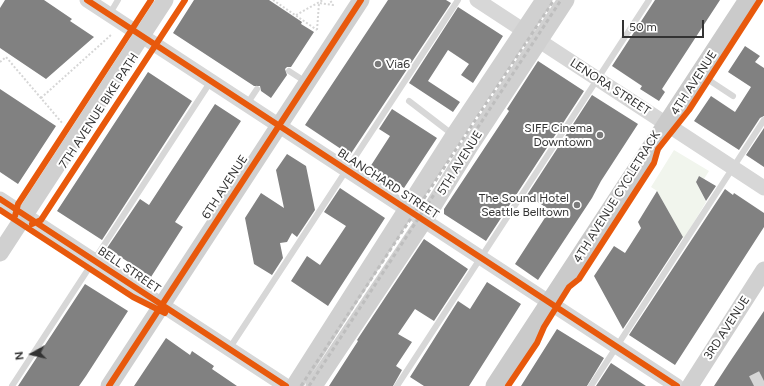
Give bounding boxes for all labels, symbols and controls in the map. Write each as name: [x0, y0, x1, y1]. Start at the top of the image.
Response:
scale bar: [624, 12, 706, 38]
text: 50 m: [629, 20, 657, 34]
street label: 4TH AVENUE: [668, 48, 720, 118]
street label: 7TH AVENUE BIKE PATH: [56, 51, 142, 171]
street label: LENORA STREET: [567, 56, 653, 118]
place label: Via6: [386, 57, 410, 71]
marker: Via6: [373, 59, 383, 69]
place label: SIFF Cinema Downtown: [524, 121, 592, 149]
street label: 5TH AVENUE: [434, 128, 486, 198]
street label: 4TH AVENUE CYCLETRACK: [570, 128, 664, 266]
marker: SIFF Cinema Downtown: [595, 130, 605, 140]
street label: BLANCHARD STREET: [335, 146, 441, 222]
street label: 6TH AVENUE: [199, 152, 251, 222]
place label: The Sound Hotel Seattle Belltown: [479, 191, 569, 219]
marker: The Sound Hotel Seattle Belltown: [572, 200, 582, 210]
street label: BELL STREET: [95, 244, 163, 296]
street label: 3RD AVENUE: [701, 293, 753, 363]
north arrow: [12, 334, 52, 374]
text: N: [13, 351, 27, 361]

